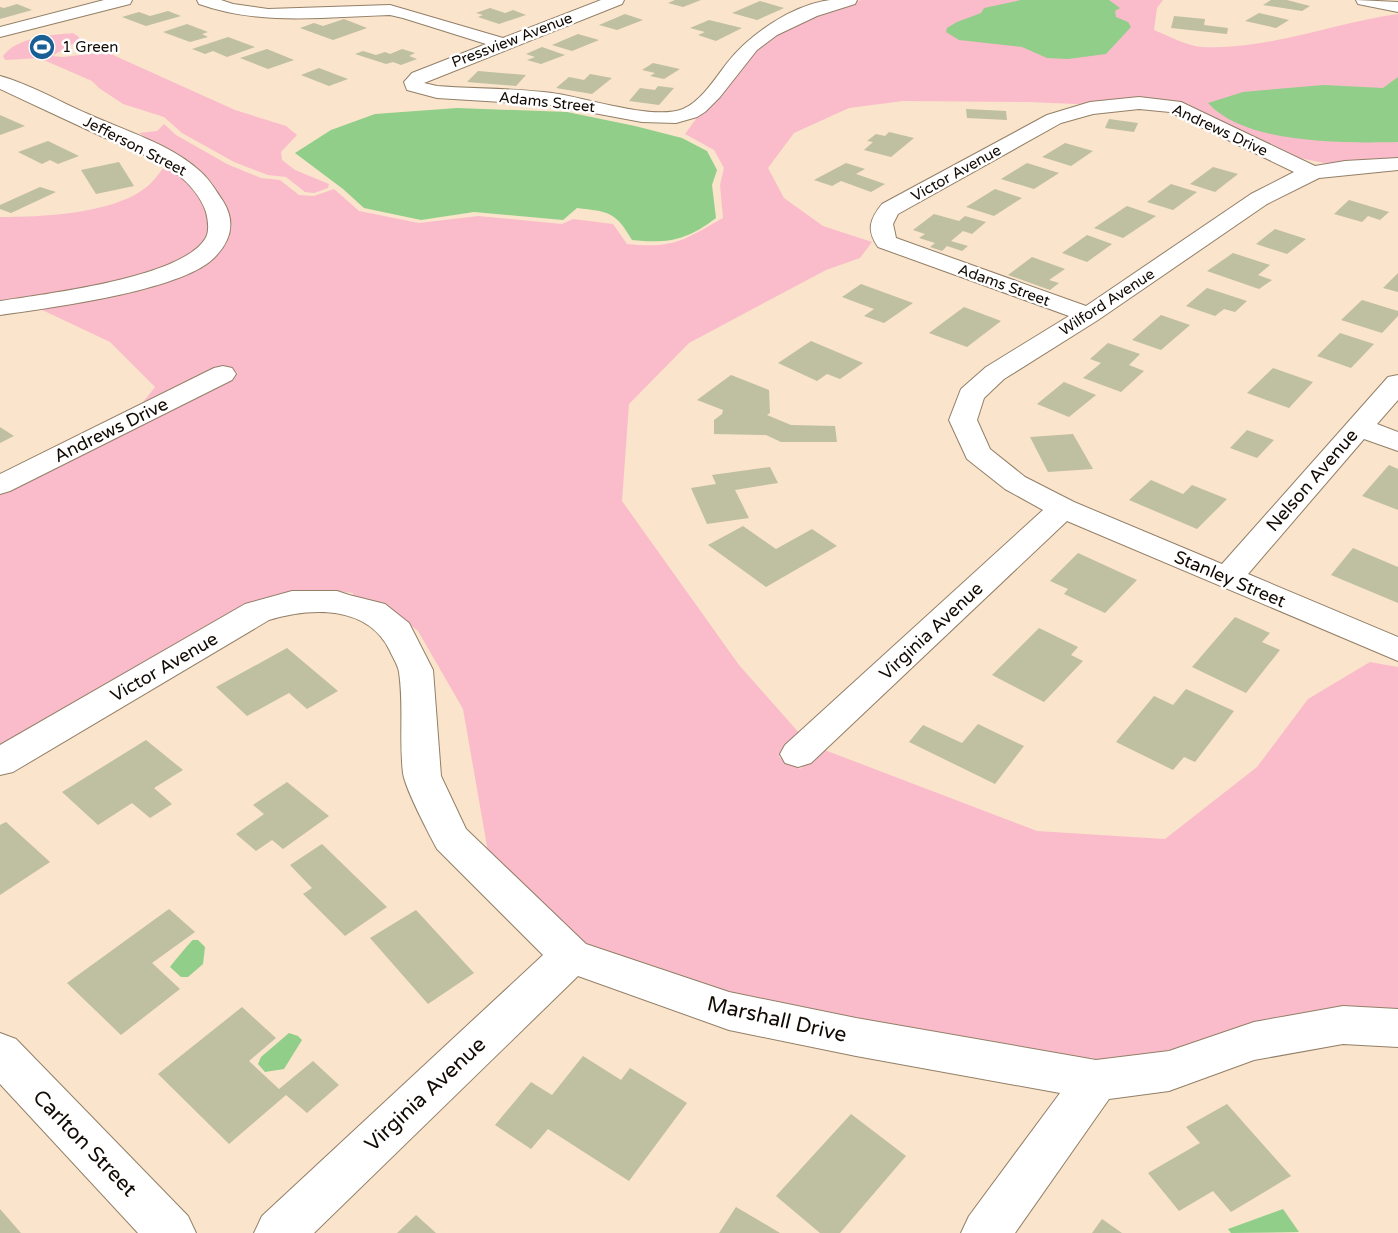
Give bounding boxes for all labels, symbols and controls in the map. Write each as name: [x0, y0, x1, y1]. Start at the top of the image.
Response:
street label: Pressview Avenue: [449, 9, 575, 71]
sports icon: 1 Green: [27, 32, 57, 62]
place label: 1 Green: [62, 38, 118, 56]
street label: Adams Street: [498, 88, 596, 116]
street label: Andrews Drive: [1169, 100, 1271, 160]
street label: Jefferson Street: [81, 112, 190, 180]
street label: Victor Avenue: [908, 141, 1004, 205]
street label: Adams Street: [956, 260, 1053, 310]
street label: Wilford Avenue: [1056, 265, 1158, 339]
street label: Andrews Drive: [50, 393, 172, 467]
street label: Nelson Avenue: [1262, 424, 1362, 536]
street label: Stanley Street: [1171, 546, 1289, 612]
street label: Virginia Avenue: [875, 577, 987, 685]
street label: Victor Avenue: [107, 627, 221, 707]
street label: Marshall Drive: [705, 991, 849, 1048]
street label: Virginia Avenue: [360, 1032, 491, 1157]
street label: Carlton Street: [28, 1085, 142, 1202]

